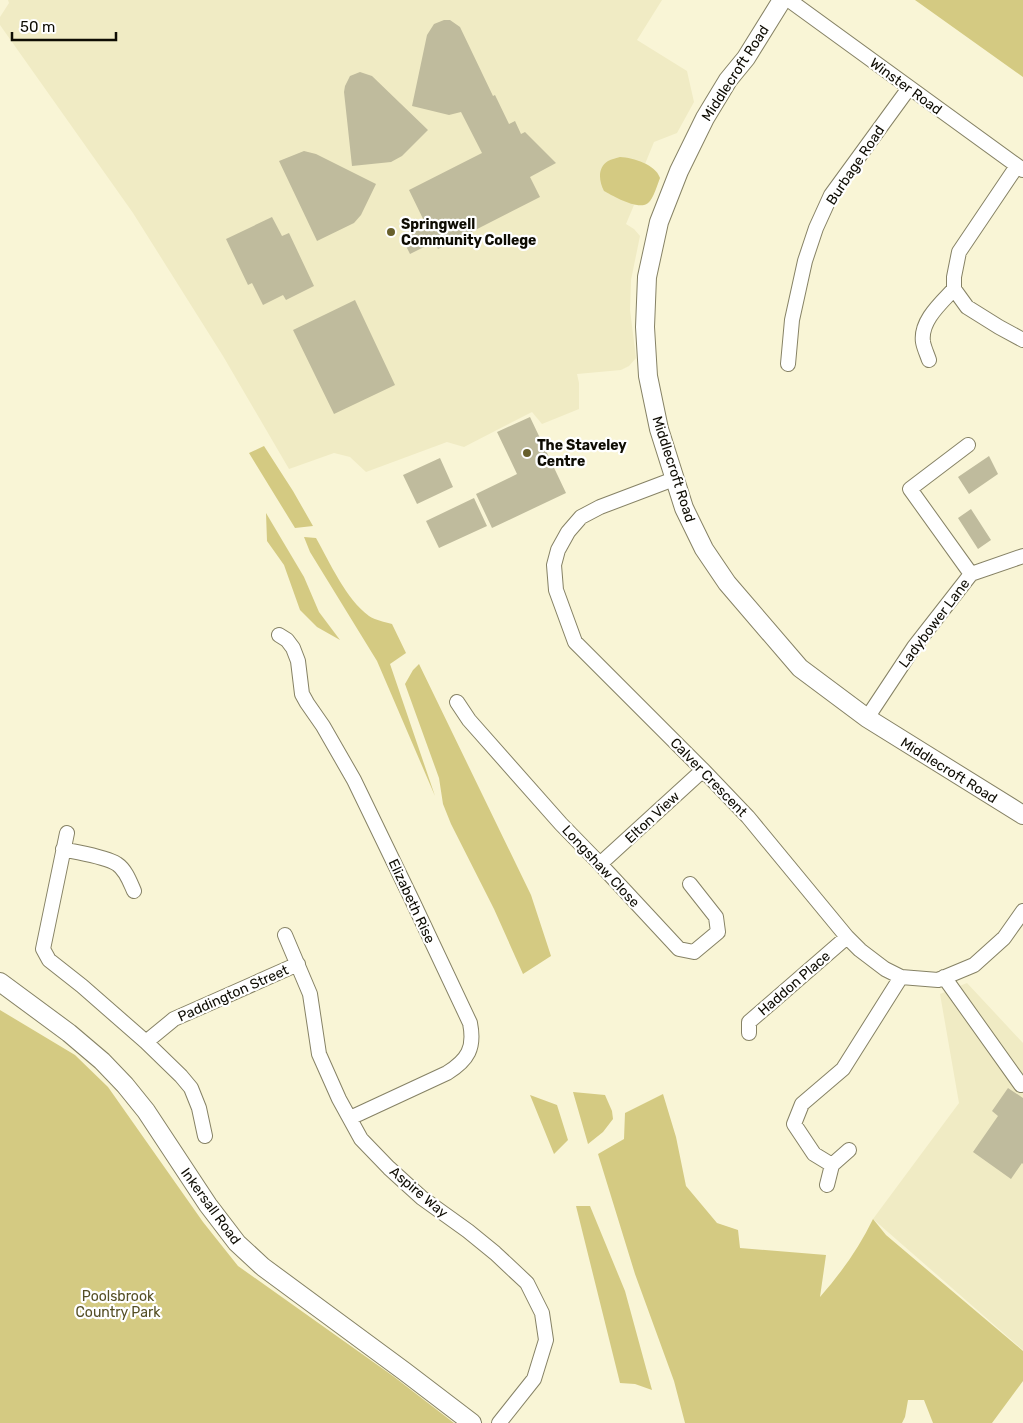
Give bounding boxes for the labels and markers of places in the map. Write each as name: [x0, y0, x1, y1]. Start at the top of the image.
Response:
place label: Springwell Community College: [401, 216, 536, 249]
marker: Springwell Community College: [385, 226, 397, 238]
place label: The Staveley Centre: [537, 437, 627, 470]
marker: The Staveley Centre: [521, 447, 533, 459]

